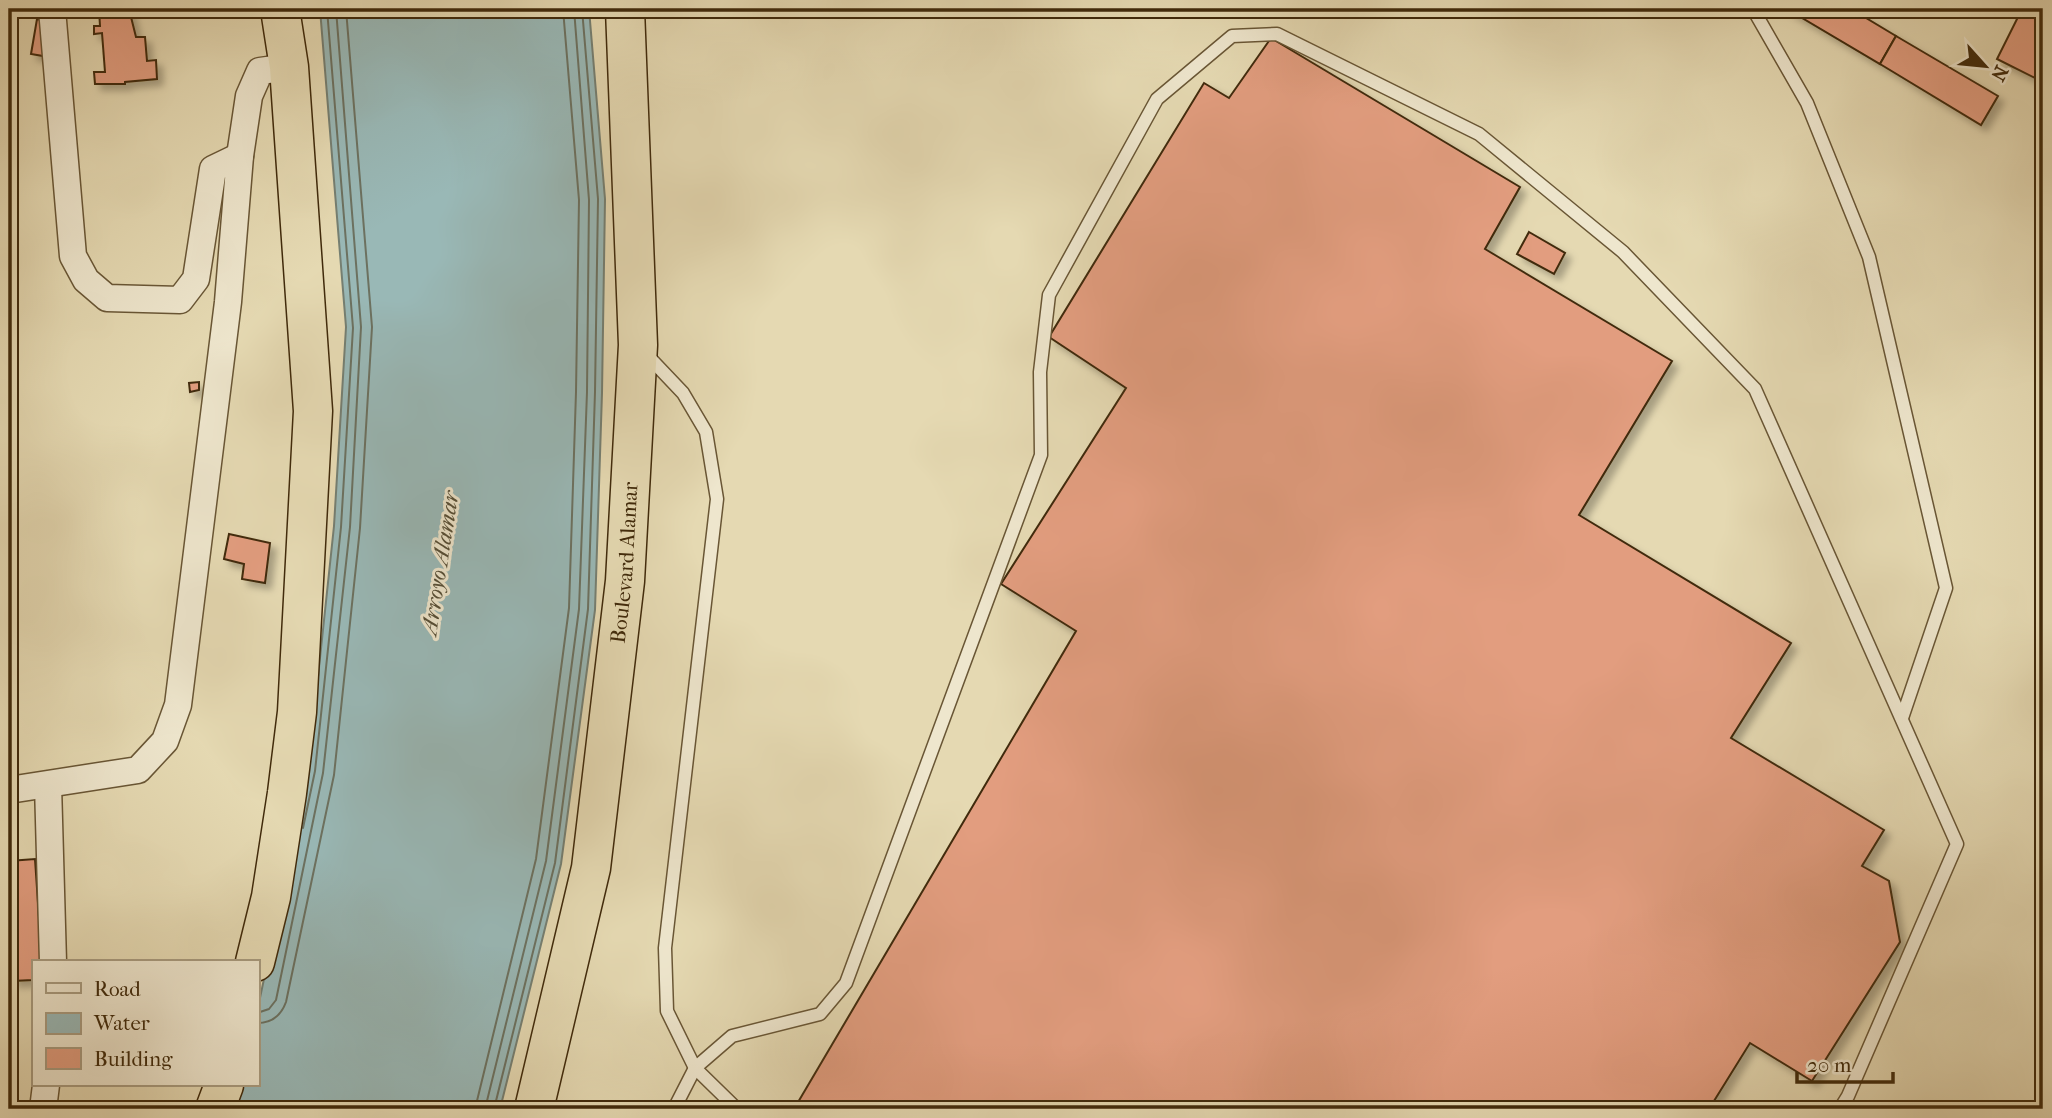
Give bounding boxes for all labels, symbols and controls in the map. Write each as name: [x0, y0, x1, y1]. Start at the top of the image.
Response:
north arrow: [1951, 32, 2021, 102]
text: N: [1986, 62, 2012, 85]
street label: Boulevard Alamar: [606, 481, 642, 645]
water label: Arroyo Alamar: [415, 488, 465, 640]
legend: [32, 960, 259, 1086]
text: Road: [94, 977, 141, 1001]
text: Water: [93, 1011, 150, 1035]
scale bar: [1797, 1041, 1893, 1085]
text: Building: [94, 1047, 173, 1071]
text: 20 m: [1807, 1053, 1852, 1077]

